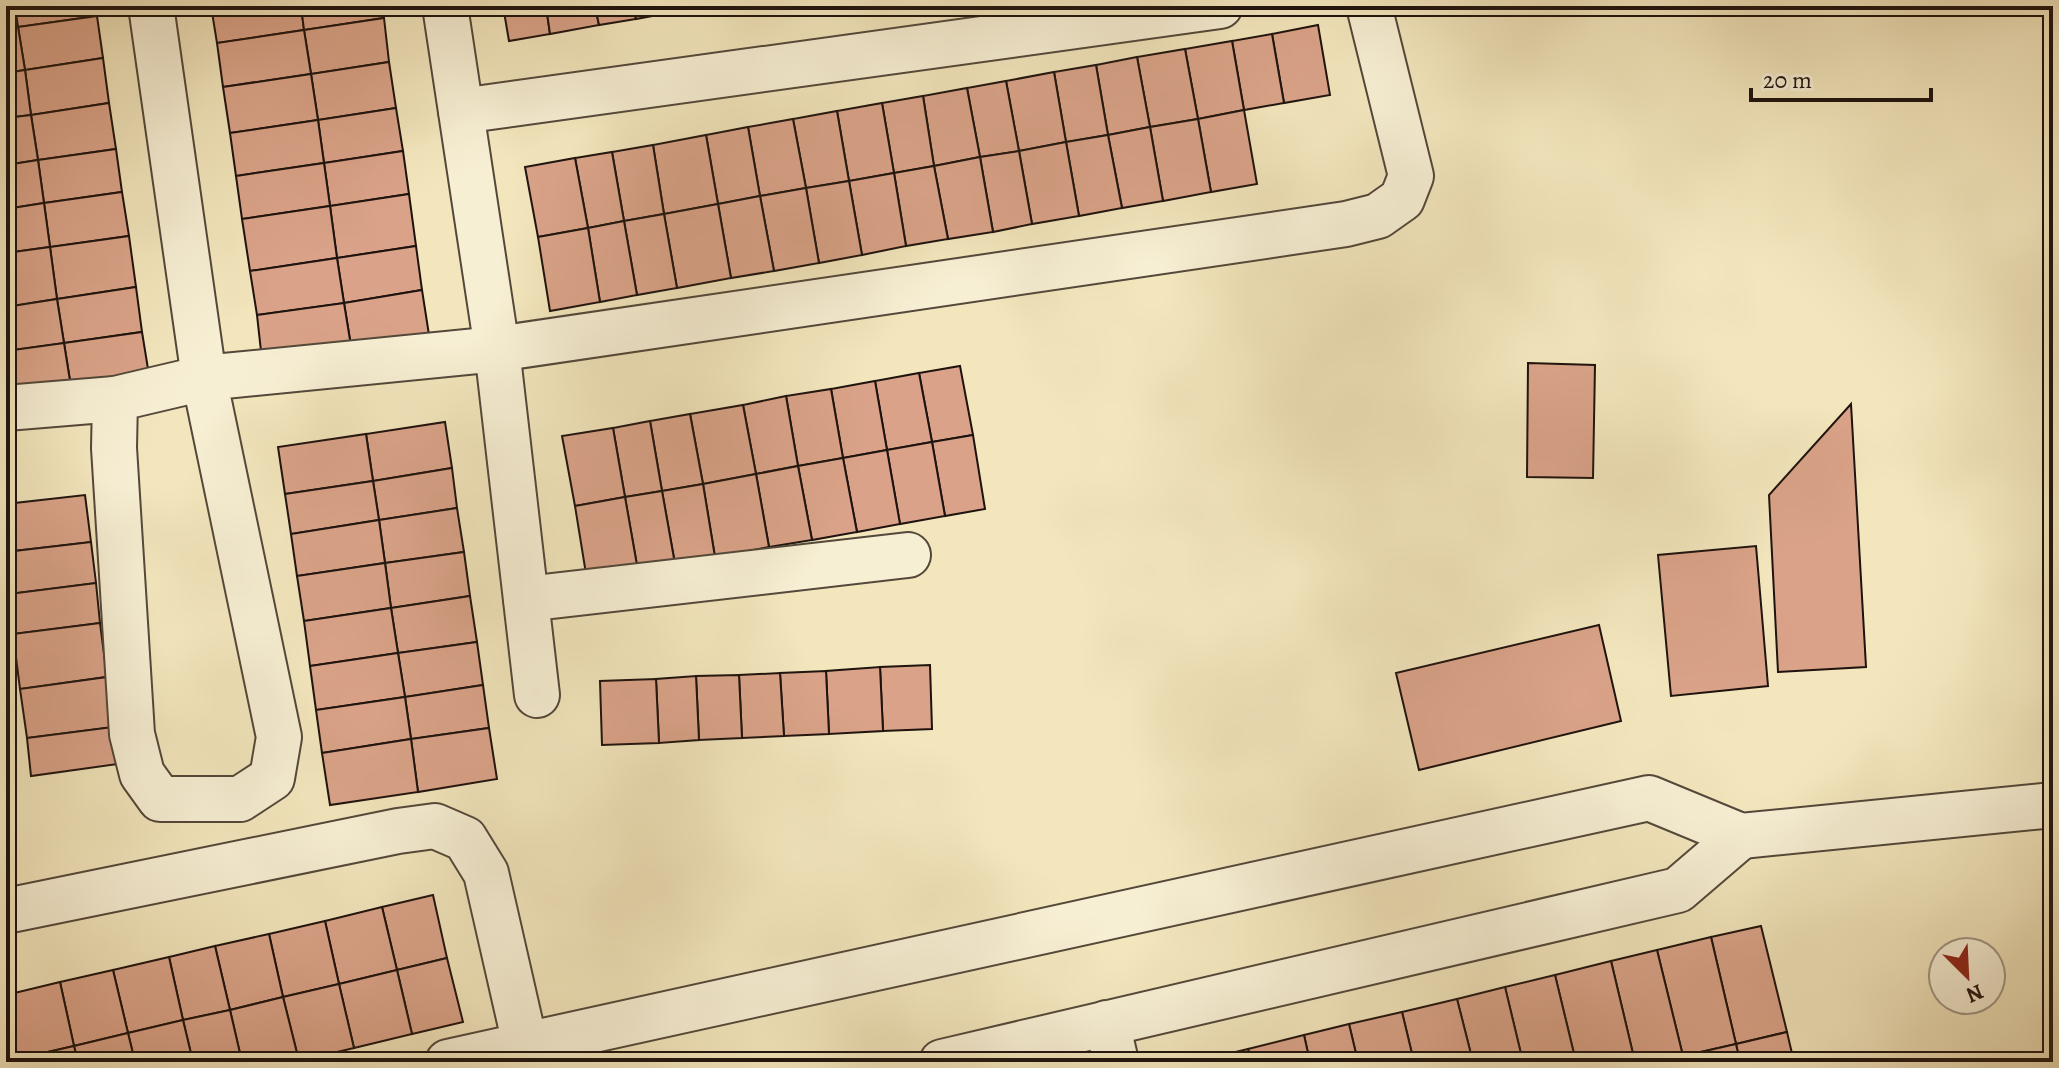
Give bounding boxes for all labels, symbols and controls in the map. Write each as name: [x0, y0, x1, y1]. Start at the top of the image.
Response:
scale bar: [1751, 52, 1931, 102]
text: 20 m: [1763, 64, 1812, 96]
north arrow: [1927, 936, 2007, 1016]
text: N: [1961, 976, 1988, 1010]

